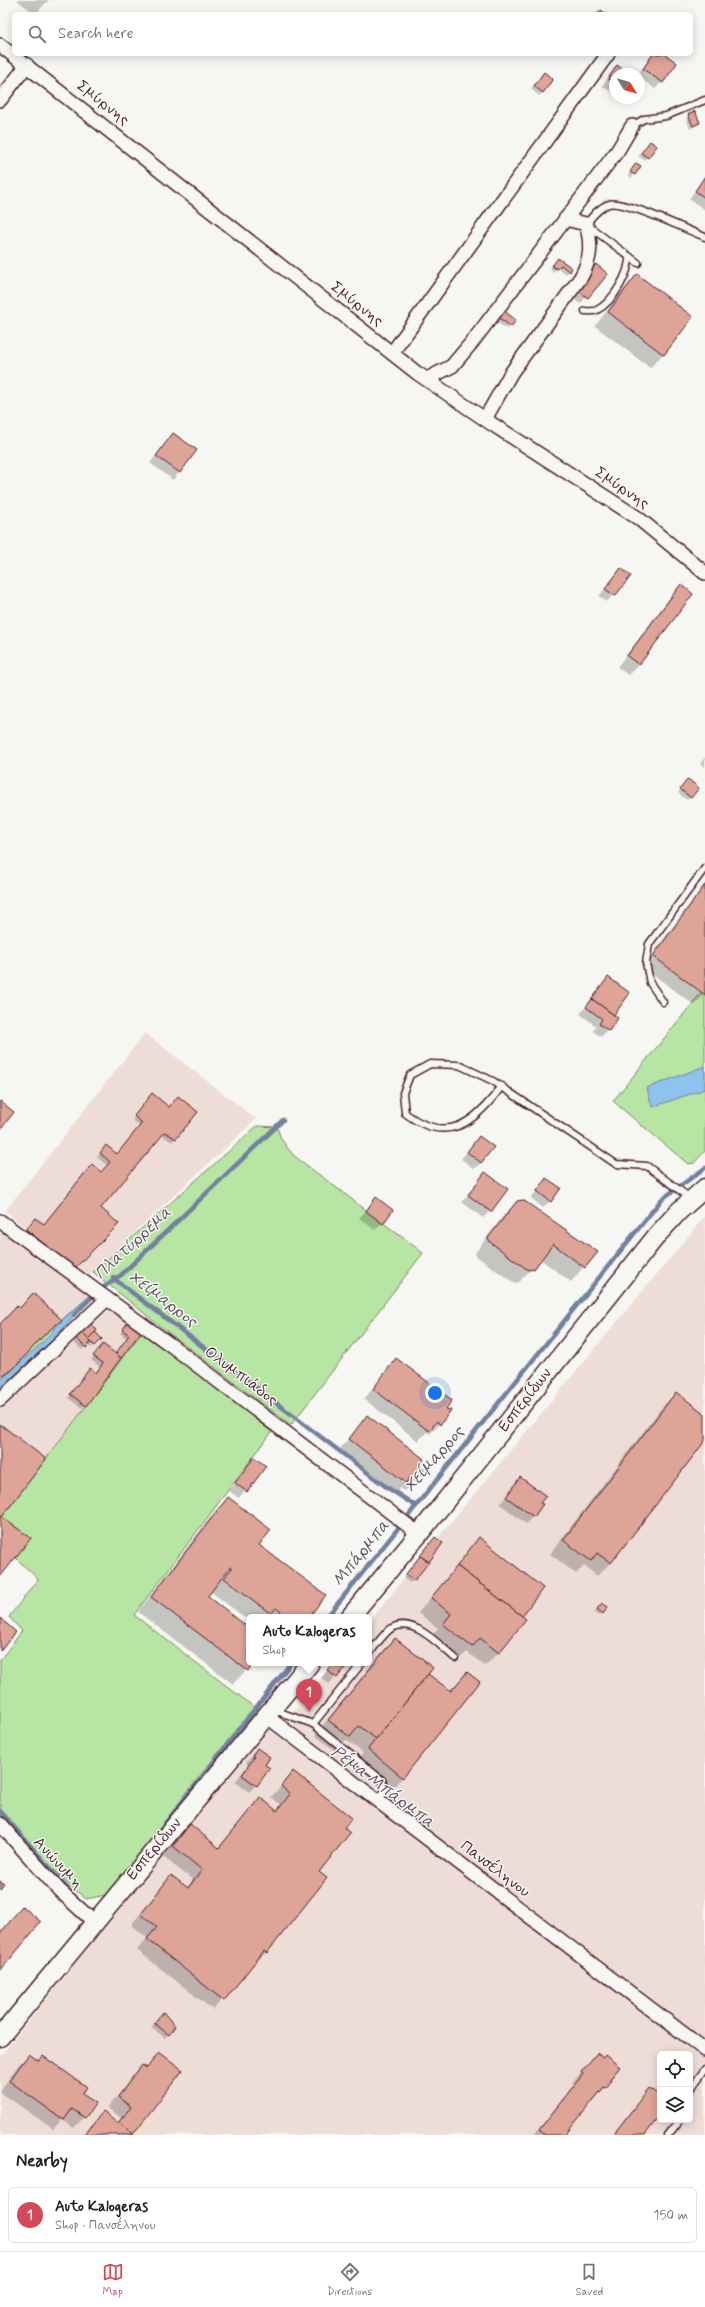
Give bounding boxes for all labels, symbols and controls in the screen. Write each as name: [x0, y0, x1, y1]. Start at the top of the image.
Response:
search box: [12, 12, 693, 56]
icon: search: [26, 23, 48, 45]
text: Search here: [58, 24, 134, 44]
north arrow: [609, 68, 645, 104]
street label: Σμύρνης: [72, 76, 134, 130]
street label: Σμύρνης: [326, 277, 388, 331]
street label: Σμύρνης: [591, 462, 653, 514]
water label: Πλατύρρεμα: [90, 1202, 176, 1284]
water label: Χείμαρρος: [124, 1266, 203, 1333]
street label: Ολυμπιάδος: [200, 1341, 282, 1411]
street label: Εσπερίδων: [494, 1364, 556, 1436]
your location: [425, 1383, 445, 1403]
water label: Χείμαρρος: [399, 1420, 470, 1497]
water label: Μπάρμπα: [327, 1515, 395, 1591]
popup: [246, 1614, 372, 1666]
text: Auto Kalogeras: [262, 1622, 356, 1642]
text: Shop: [262, 1642, 286, 1659]
pin: 1: [296, 1679, 322, 1712]
water label: Ρέμα Μπάρμπα: [327, 1741, 439, 1833]
street label: Εσπερίδων: [122, 1813, 186, 1885]
street label: Ανώνυμη: [28, 1832, 88, 1894]
street label: Πανσέληνου: [456, 1835, 535, 1902]
map controls: [657, 2051, 693, 2123]
button: locate: [657, 2051, 693, 2087]
button: layers: [657, 2087, 693, 2123]
text: Nearby: [16, 2150, 68, 2172]
text: Auto Kalogeras: [55, 2197, 148, 2217]
text: 1: [27, 2207, 33, 2224]
text: 150 m: [654, 2207, 688, 2224]
text: Shop · Πανσέληνου: [55, 2217, 156, 2234]
tab: Map: [102, 2261, 124, 2299]
tab: Directions: [327, 2261, 372, 2299]
tab: Saved: [576, 2261, 603, 2299]

